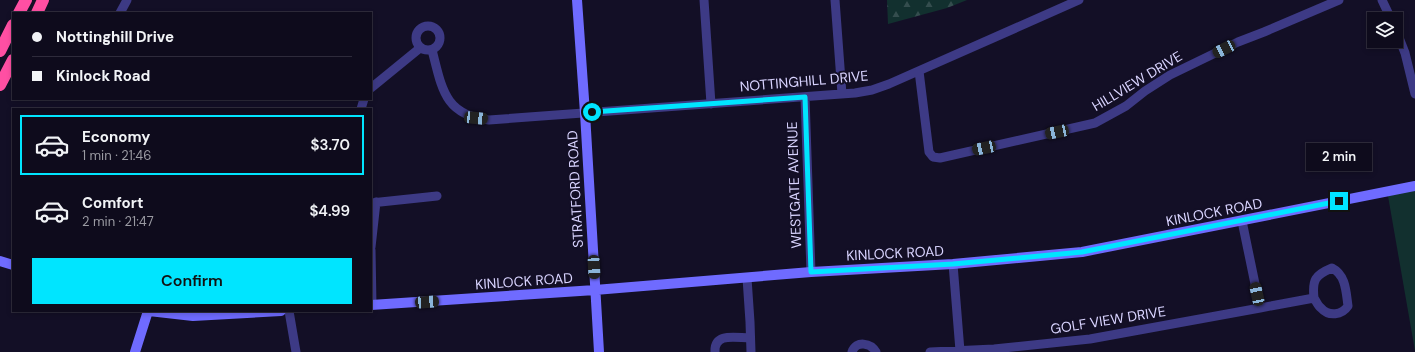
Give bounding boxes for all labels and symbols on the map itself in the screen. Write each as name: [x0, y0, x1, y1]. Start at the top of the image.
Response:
car: [1211, 38, 1237, 60]
street label: HILLVIEW DRIVE: [1089, 47, 1186, 115]
street label: NOTTINGHILL DRIVE: [739, 66, 869, 96]
route start: [583, 103, 601, 121]
car: [463, 111, 489, 125]
street label: WESTGATE AVENUE: [783, 121, 805, 249]
car: [1044, 124, 1070, 140]
street label: STRATFORD ROAD: [563, 130, 587, 248]
car: [971, 140, 997, 156]
callout: 2 min: [1306, 143, 1372, 171]
route end: [1330, 192, 1348, 210]
street label: KINLOCK ROAD: [1164, 194, 1264, 230]
street label: KINLOCK ROAD: [846, 241, 944, 265]
car: [587, 255, 601, 279]
street label: KINLOCK ROAD: [475, 269, 573, 293]
car: [1249, 281, 1265, 307]
car: [415, 295, 439, 309]
street label: GOLF VIEW DRIVE: [1049, 302, 1167, 338]

